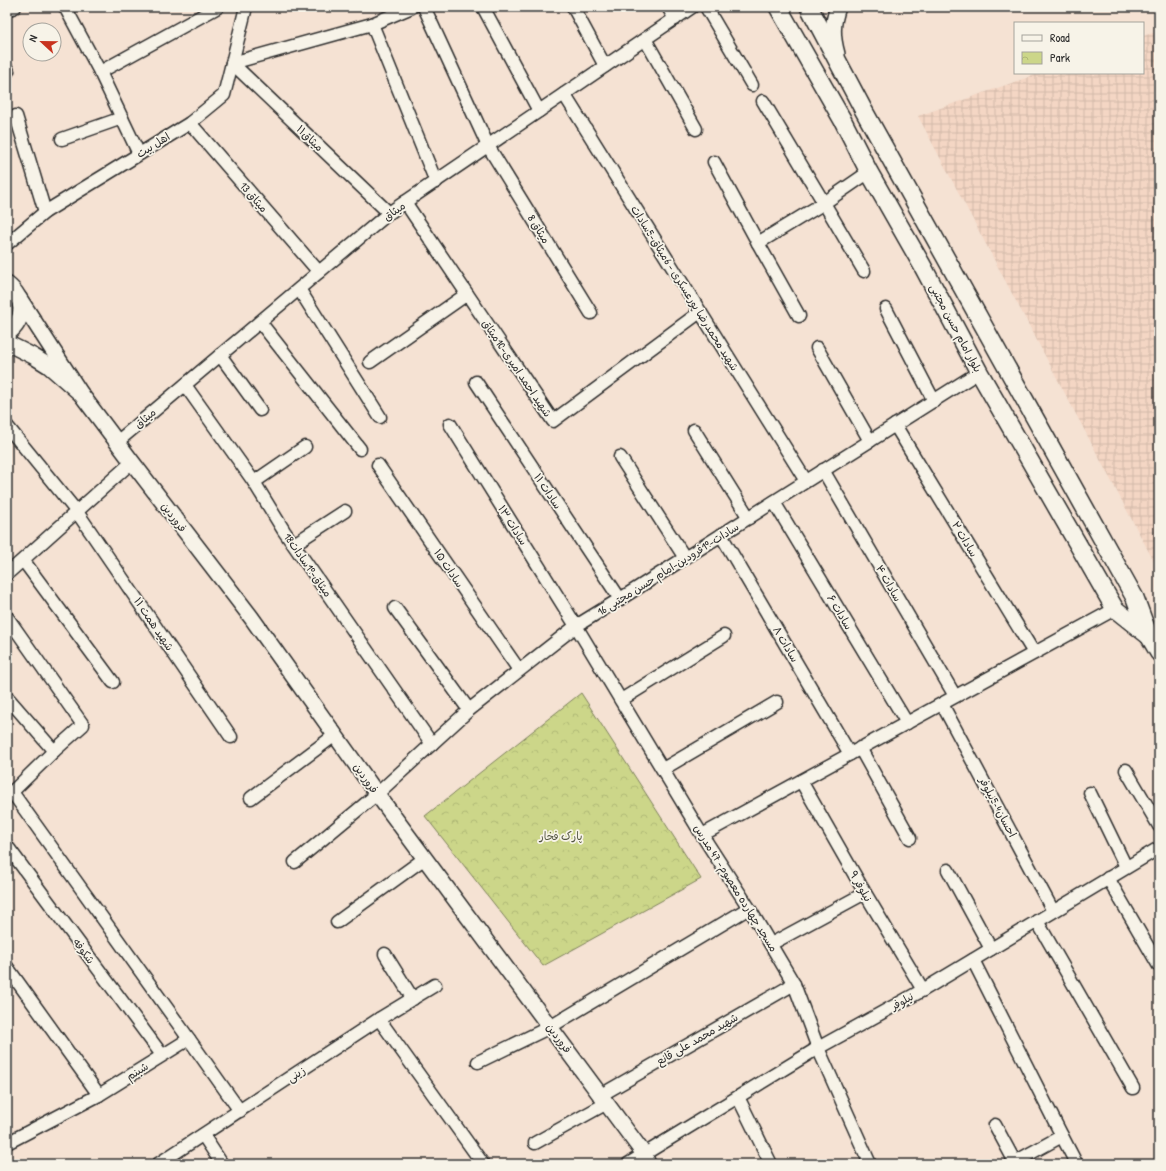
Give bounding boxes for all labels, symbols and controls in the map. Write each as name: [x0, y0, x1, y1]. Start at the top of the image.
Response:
north arrow: [22, 22, 62, 62]
legend: [1014, 22, 1144, 74]
text: Road: [1050, 29, 1070, 46]
text: N: [25, 33, 40, 44]
text: Park: [1050, 49, 1070, 66]
street label: میثاق۱۱: [294, 122, 326, 154]
street label: اهل بیت: [134, 129, 173, 162]
street label: میثاق 13: [237, 179, 271, 215]
street label: میثاق: [380, 198, 408, 224]
street label: شهید محمدرضا پورعسکری - 6میثاق-5سادات: [627, 203, 742, 374]
street label: میثاق 8: [525, 212, 553, 246]
street label: بلوار امام حسن مجتبی: [925, 281, 985, 376]
street label: شهید احمد امیری-10میثاق: [479, 317, 555, 419]
street label: میثاق: [131, 405, 159, 431]
street label: سادات ۱۱: [531, 471, 565, 511]
street label: فروردین: [158, 499, 190, 535]
street label: سادات ۱۳: [495, 502, 531, 548]
street label: سادات-19فرودین-امام حسن مجتبی 16: [595, 519, 742, 620]
street label: سادات ۲: [949, 519, 981, 559]
street label: 18میثاق-19سادات: [281, 530, 335, 600]
street label: سادات ۱۵: [431, 546, 467, 590]
street label: سادات ۴: [873, 562, 905, 604]
street label: سادات ۶: [824, 592, 856, 632]
street label: شهید همت ۱۱: [131, 595, 177, 653]
street label: سادات ۸: [770, 623, 802, 665]
street label: فروردین: [351, 760, 381, 796]
street label: احسان4-5نیلوفر: [975, 774, 1020, 840]
street label: مسجد چهارده معصوم- 47 مدرس: [689, 822, 781, 955]
park label: پارک فخار: [539, 829, 582, 843]
street label: نیلوفر ۹: [846, 868, 875, 904]
street label: شکوفه: [69, 936, 98, 967]
street label: نیلوفر: [887, 989, 916, 1014]
street label: شهید محمد علی قانع: [654, 1010, 741, 1070]
street label: فروردین: [543, 1020, 575, 1056]
street label: شبنم: [123, 1059, 152, 1085]
street label: زینی: [284, 1063, 308, 1086]

